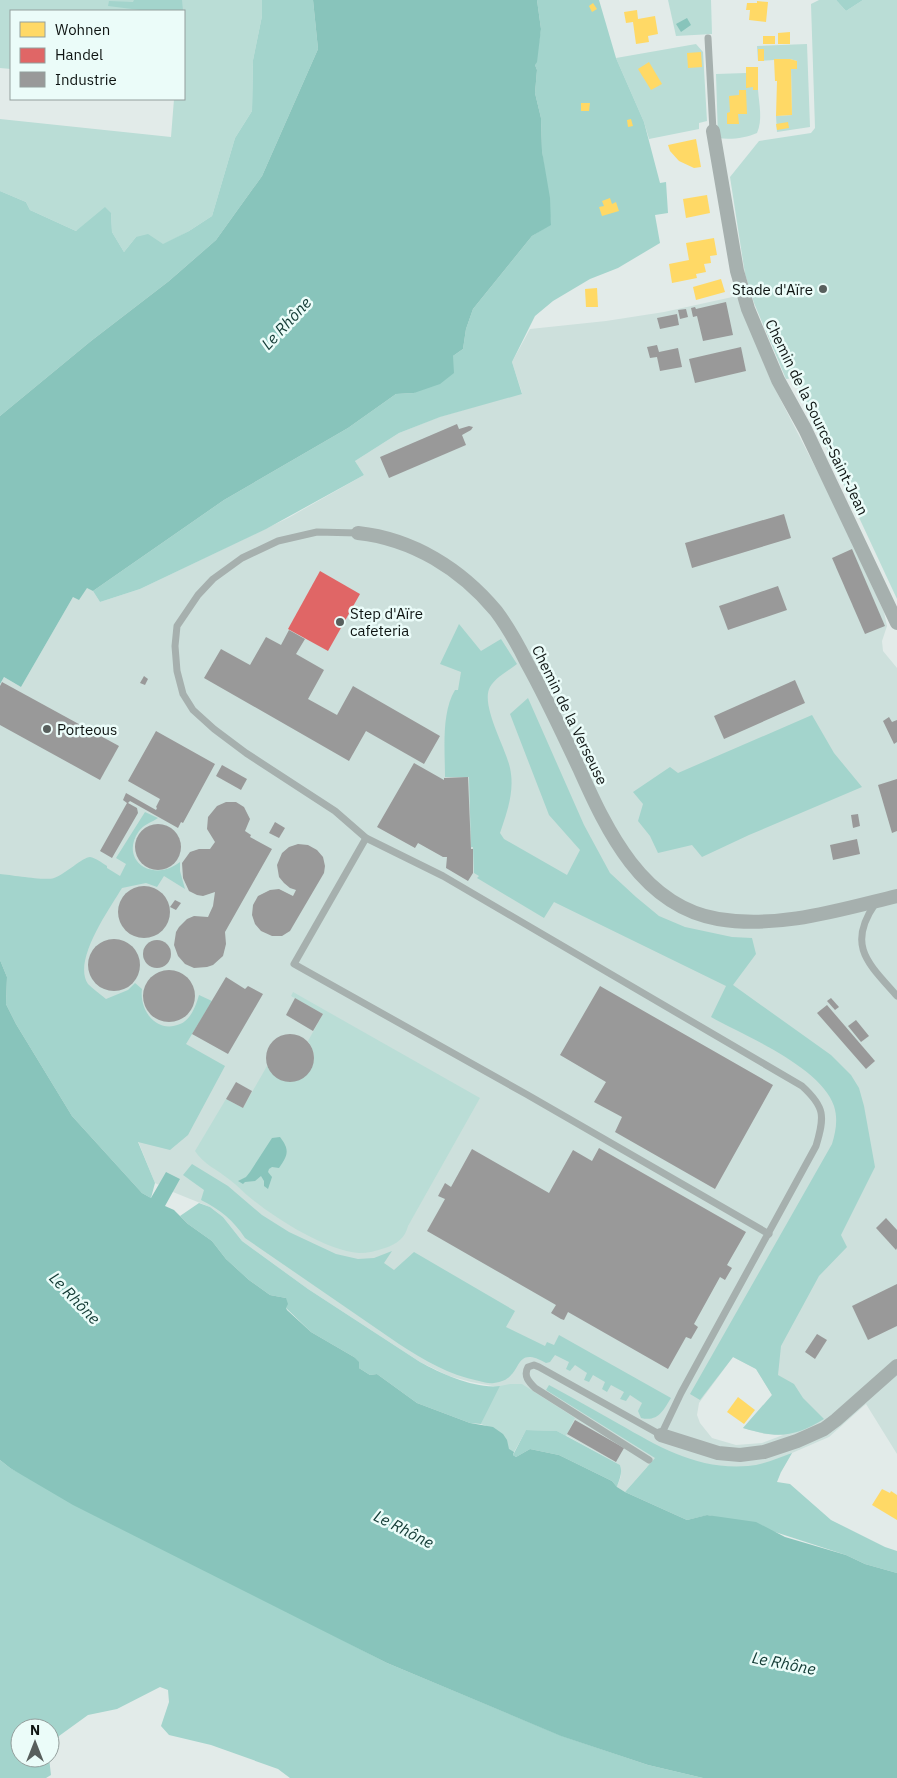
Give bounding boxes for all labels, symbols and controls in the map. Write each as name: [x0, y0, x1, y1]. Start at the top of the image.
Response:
legend: [10, 10, 185, 100]
text: Wohnen: [55, 20, 110, 39]
text: Handel: [55, 45, 103, 64]
text: Industrie: [55, 70, 117, 89]
place label: Stade d'Aïre: [732, 280, 813, 299]
marker: Stade d'Aïre: [817, 283, 829, 295]
water label: Le Rhône: [257, 293, 315, 353]
street label: Chemin de la Source-Saint-Jean: [761, 316, 873, 518]
place label: Step d'Aïre cafeteria: [350, 604, 423, 640]
marker: Step d'Aïre cafeteria: [334, 616, 346, 628]
street label: Chemin de la Verseuse: [528, 642, 612, 788]
place label: Porteous: [57, 720, 117, 739]
marker: Porteous: [41, 723, 53, 735]
water label: Le Rhône: [45, 1268, 105, 1328]
water label: Le Rhône: [371, 1505, 437, 1553]
water label: Le Rhône: [750, 1647, 818, 1679]
north arrow: [10, 1718, 60, 1768]
text: N: [30, 1721, 40, 1739]

